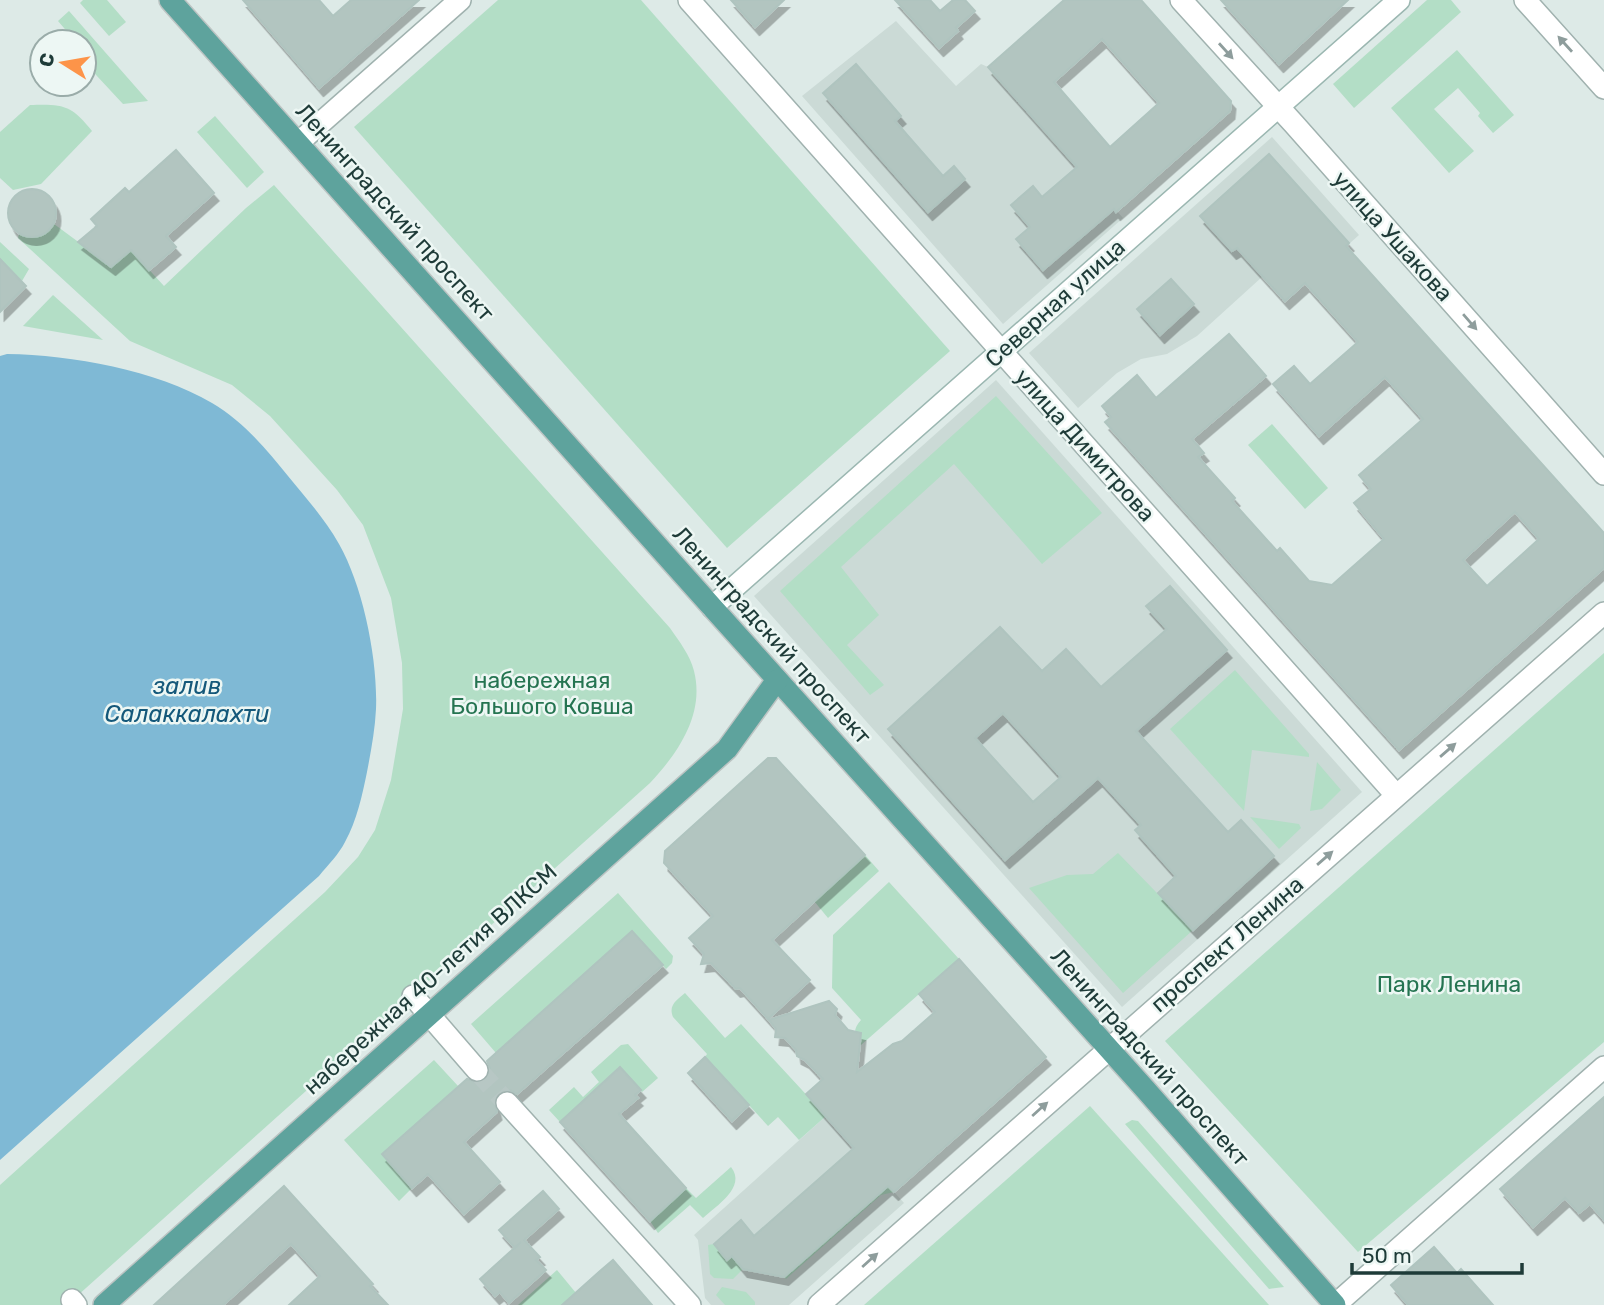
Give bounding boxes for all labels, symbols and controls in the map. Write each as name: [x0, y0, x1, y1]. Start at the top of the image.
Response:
north arrow: [28, 28, 98, 98]
one-way arrow: [1557, 36, 1573, 53]
one-way arrow: [1218, 42, 1234, 59]
text: С: [34, 51, 59, 69]
street label: Ленинградский проспект: [290, 97, 500, 327]
street label: улица Ушакова: [1327, 165, 1459, 307]
street label: Северная улица: [979, 233, 1131, 373]
one-way arrow: [1462, 313, 1478, 331]
street label: улица Димитрова: [1009, 363, 1161, 527]
street label: Ленинградский проспект: [667, 520, 877, 750]
park label: набережная Большого Ковша: [450, 666, 634, 720]
water label: залив Салаккалахти: [104, 672, 270, 728]
one-way arrow: [1439, 743, 1456, 758]
one-way arrow: [1317, 850, 1334, 866]
street label: набережная 40-летия ВЛКСМ: [297, 858, 563, 1100]
street label: проспект Ленина: [1145, 870, 1309, 1018]
street label: Ленинградский проспект: [1045, 942, 1255, 1172]
park label: Парк Ленина: [1377, 970, 1521, 998]
one-way arrow: [1031, 1101, 1049, 1117]
scale bar: [1352, 1232, 1522, 1276]
text: 50 m: [1362, 1243, 1412, 1268]
one-way arrow: [861, 1252, 879, 1268]

